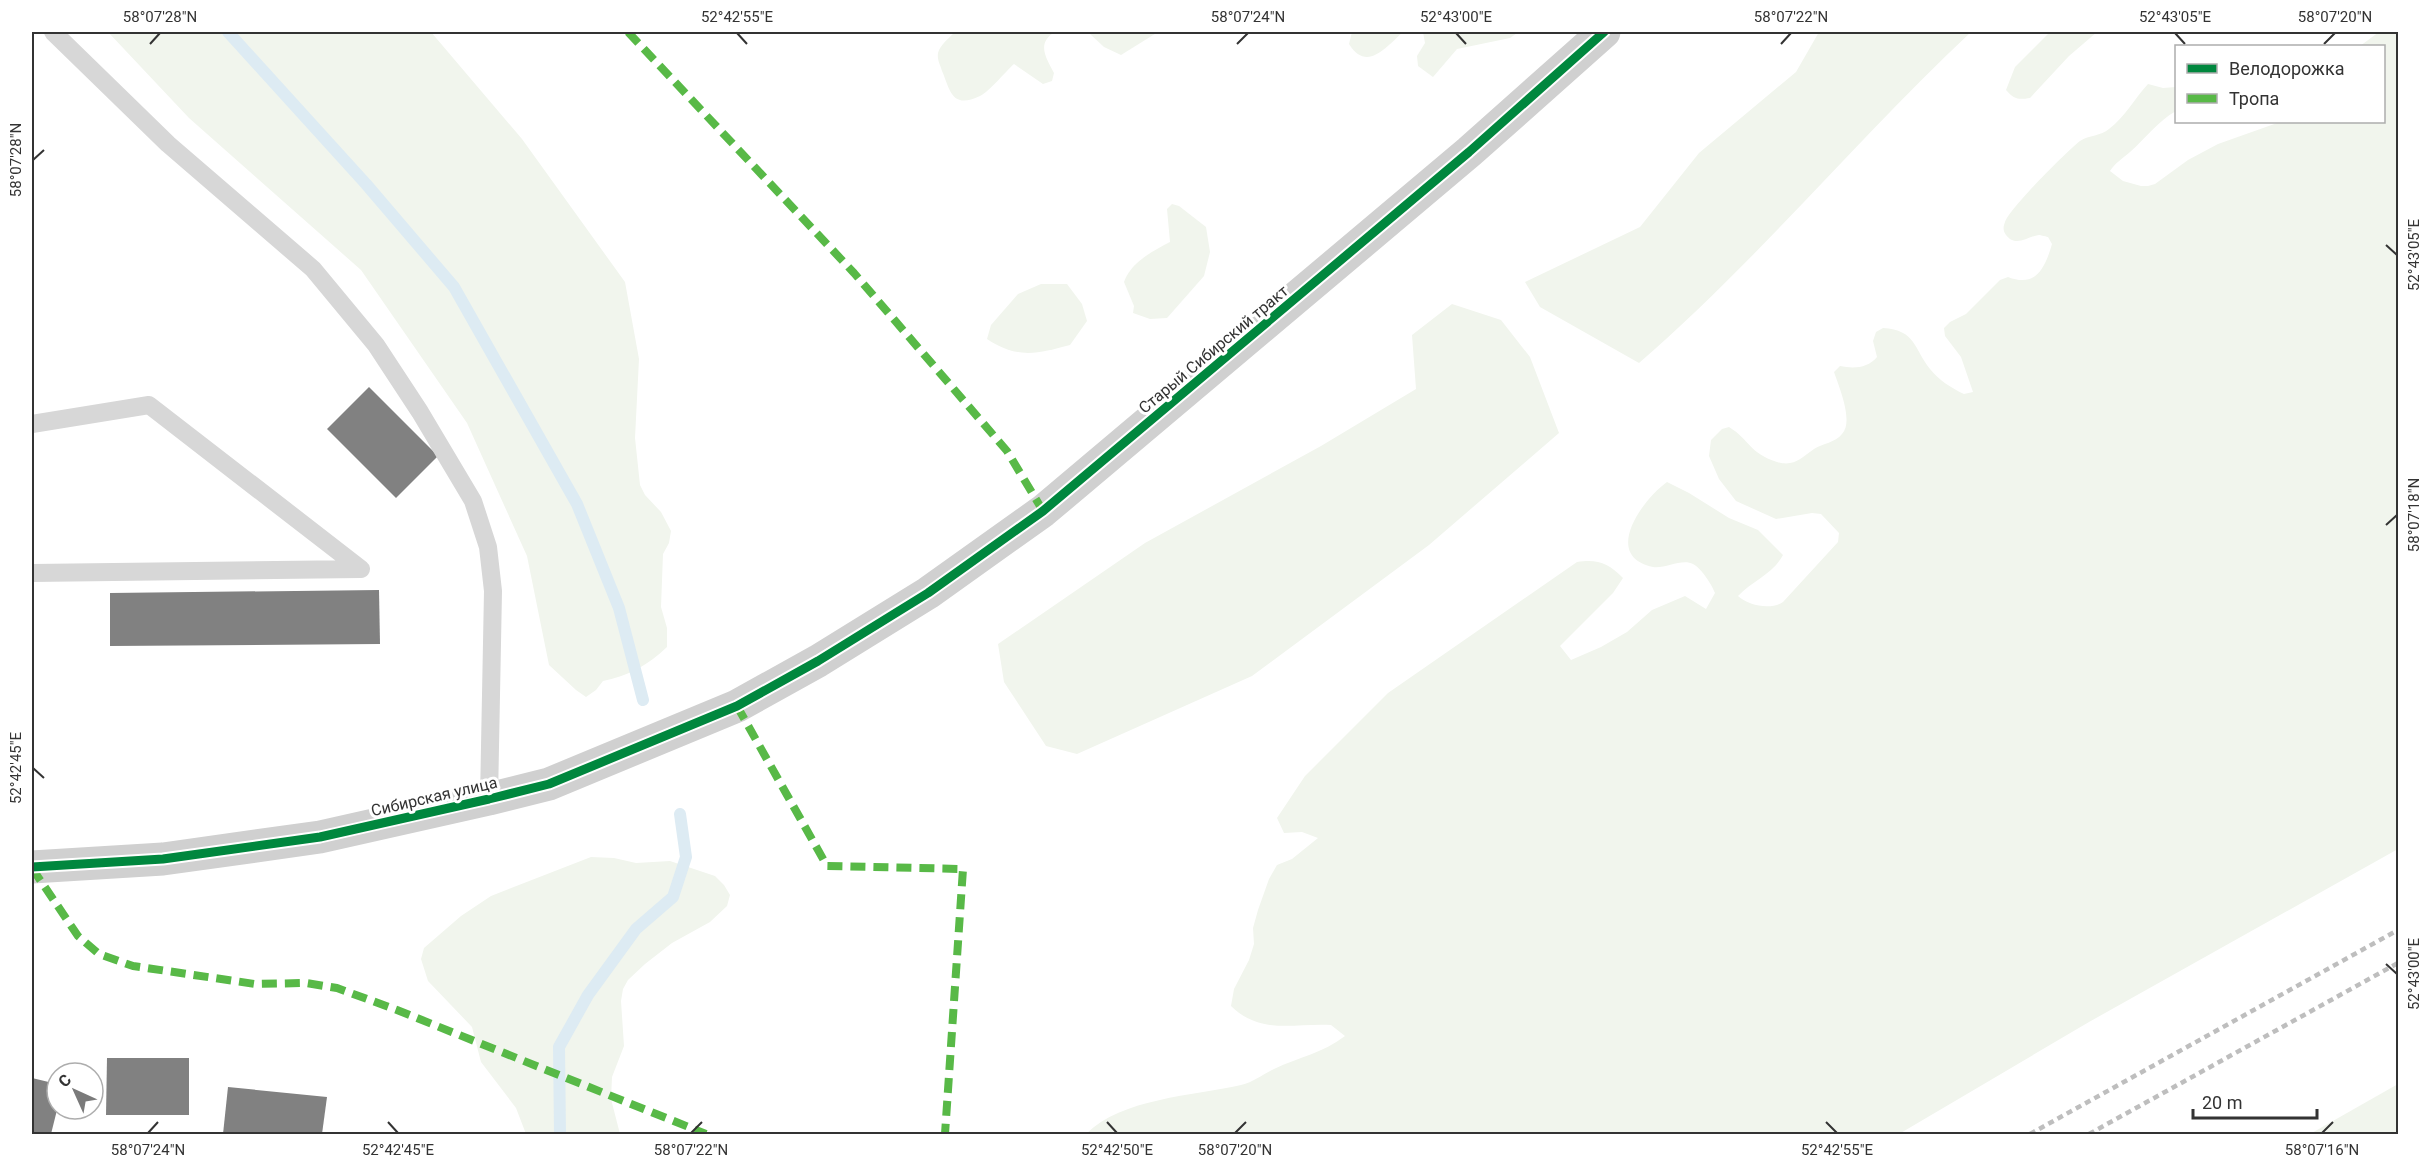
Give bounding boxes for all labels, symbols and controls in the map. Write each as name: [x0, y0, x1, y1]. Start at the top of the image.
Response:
text: 58°07'28"N: [123, 8, 197, 26]
text: 52°42'55"E: [701, 8, 774, 26]
text: 58°07'24"N: [1211, 8, 1285, 26]
text: 52°43'00"E: [1420, 8, 1493, 26]
text: 58°07'22"N: [1754, 8, 1828, 26]
text: 52°43'05"E: [2139, 8, 2212, 26]
text: 58°07'20"N: [2298, 8, 2372, 26]
legend: [2175, 45, 2385, 123]
text: Велодорожка: [2229, 58, 2344, 79]
text: Тропа: [2229, 88, 2279, 109]
text: 58°07'28"N: [7, 123, 25, 197]
text: 52°43'05"E: [2405, 218, 2423, 291]
street label: Старый Сибирский тракт: [1135, 281, 1292, 417]
text: 58°07'18"N: [2405, 478, 2423, 552]
text: 52°42'45"E: [7, 731, 25, 804]
street label: Сибирская улица: [369, 773, 499, 820]
text: 52°43'00"E: [2405, 937, 2423, 1010]
north arrow: [45, 1061, 105, 1121]
text: С: [54, 1070, 75, 1091]
scale bar: [2193, 1082, 2318, 1120]
text: 20 m: [2202, 1092, 2242, 1113]
text: 58°07'24"N: [111, 1141, 185, 1159]
text: 52°42'45"E: [362, 1141, 435, 1159]
text: 58°07'22"N: [654, 1141, 728, 1159]
text: 52°42'50"E: [1081, 1141, 1154, 1159]
text: 58°07'20"N: [1198, 1141, 1272, 1159]
text: 52°42'55"E: [1801, 1141, 1874, 1159]
text: 58°07'16"N: [2285, 1141, 2359, 1159]

